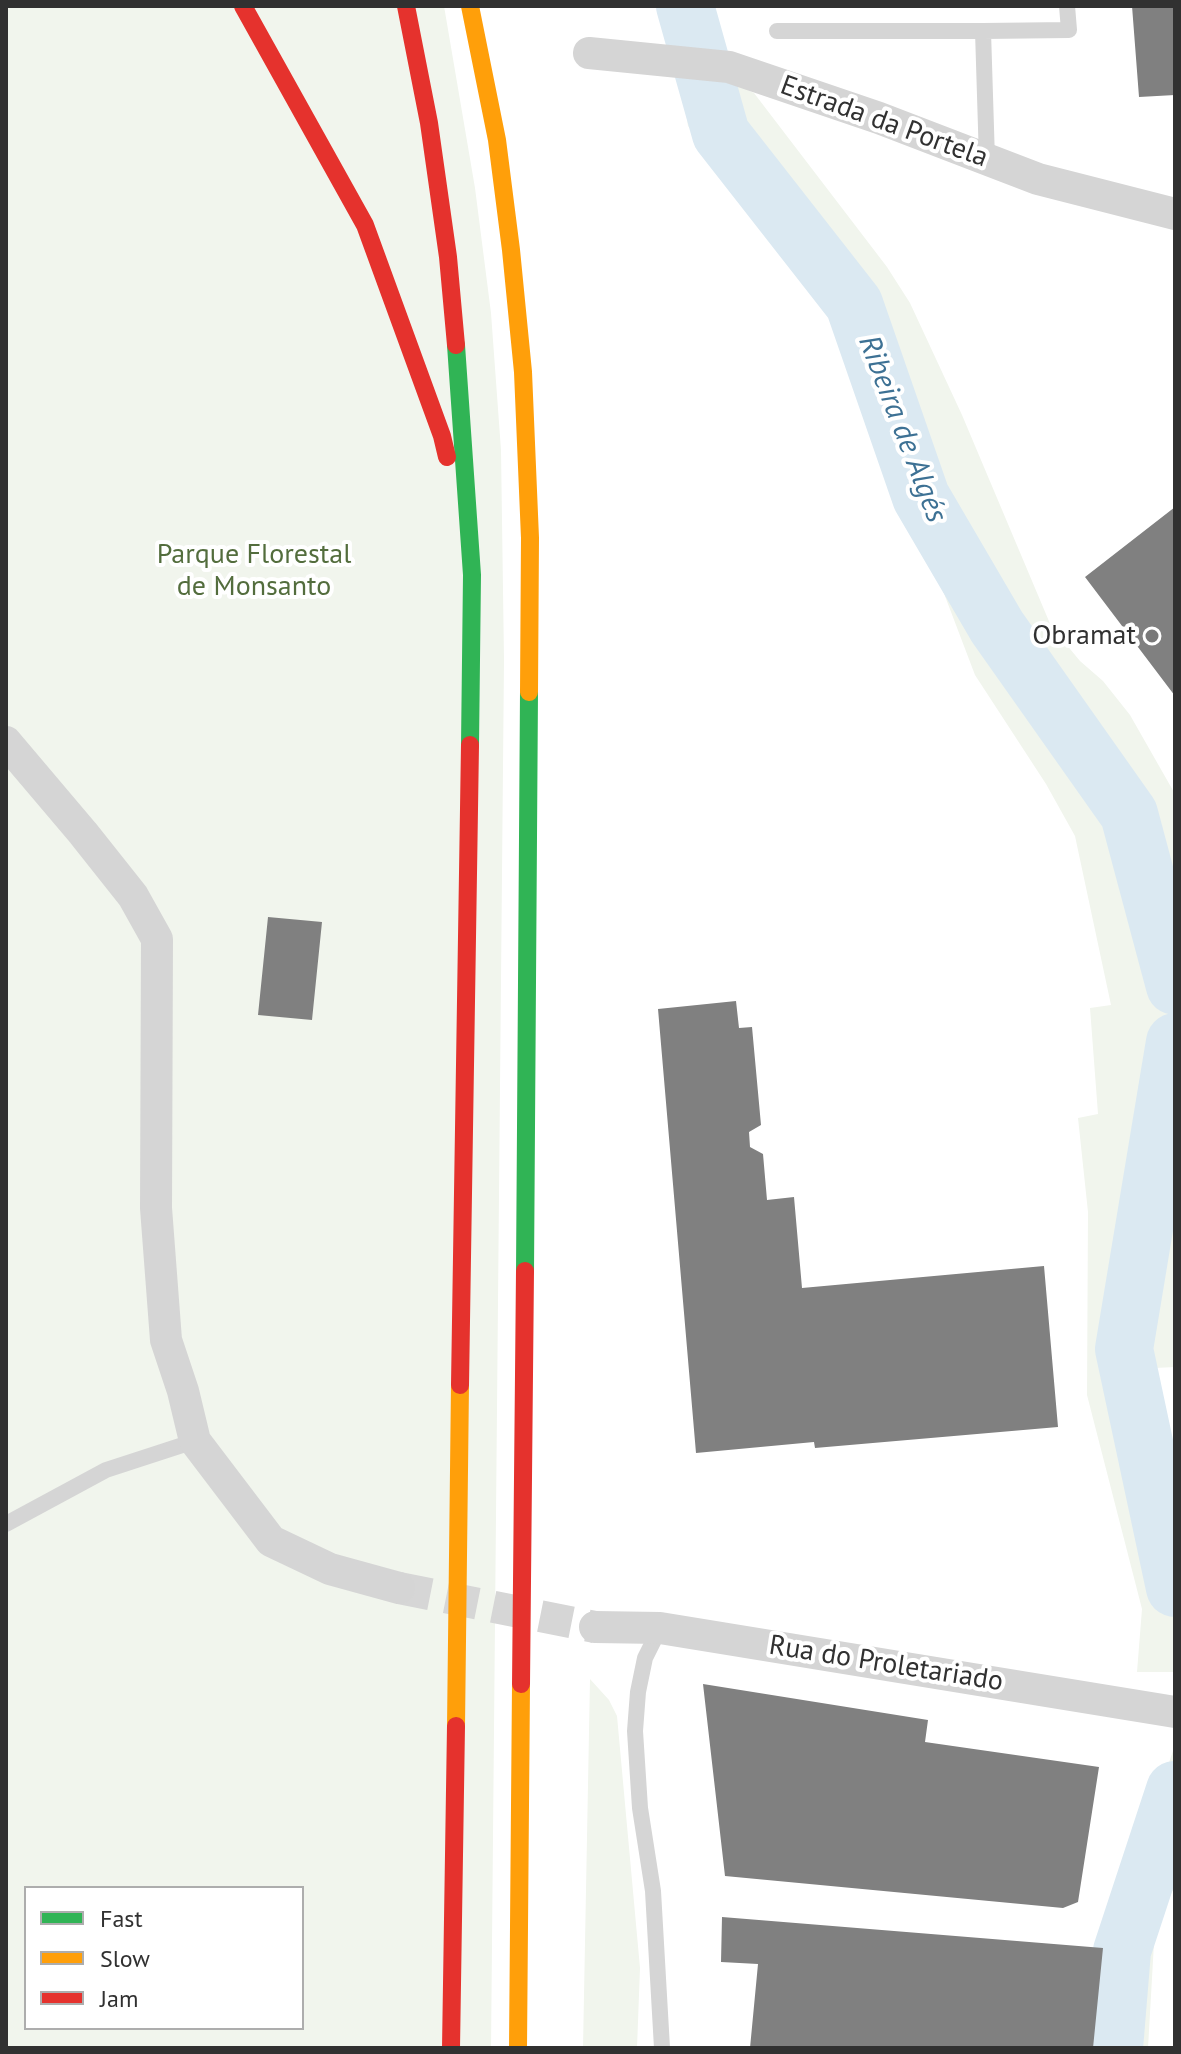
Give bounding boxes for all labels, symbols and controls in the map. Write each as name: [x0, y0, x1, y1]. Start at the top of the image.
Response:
street label: Estrada da Portela: [776, 69, 992, 175]
water label: Ribeira de Algés: [850, 331, 954, 527]
park label: Parque Florestal de Monsanto: [157, 538, 351, 604]
place label: Obramat: [1032, 619, 1136, 653]
marker: Obramat: [1143, 627, 1161, 645]
street label: Rua do Proletariado: [767, 1629, 1005, 1699]
legend: [24, 1886, 304, 2030]
text: Fast: [100, 1903, 143, 1934]
text: Slow: [100, 1943, 150, 1974]
text: Jam: [100, 1983, 138, 2014]

